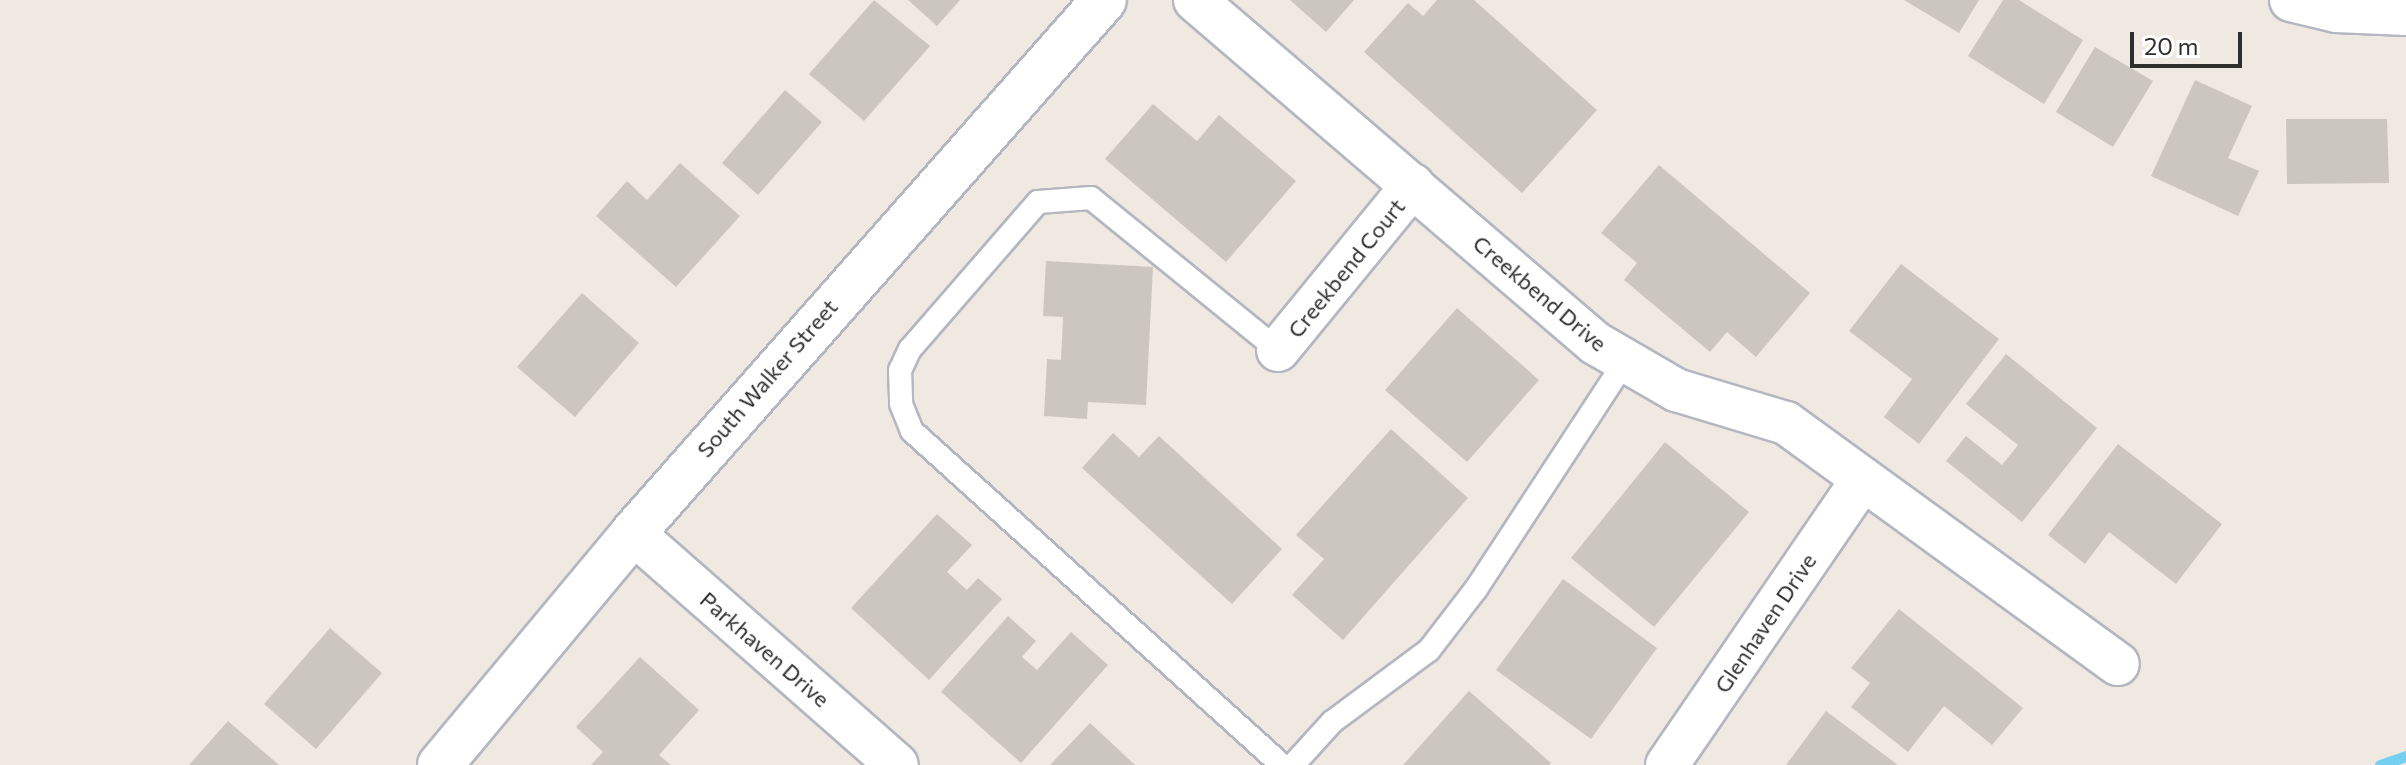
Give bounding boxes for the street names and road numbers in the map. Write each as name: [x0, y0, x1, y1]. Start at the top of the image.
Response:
street label: Creekbend Court: [1282, 193, 1410, 343]
street label: Creekbend Drive: [1468, 230, 1612, 356]
street label: South Walker Street: [691, 294, 843, 462]
street label: Glenhaven Drive: [1709, 548, 1821, 698]
street label: Parkhaven Drive: [695, 586, 835, 712]

